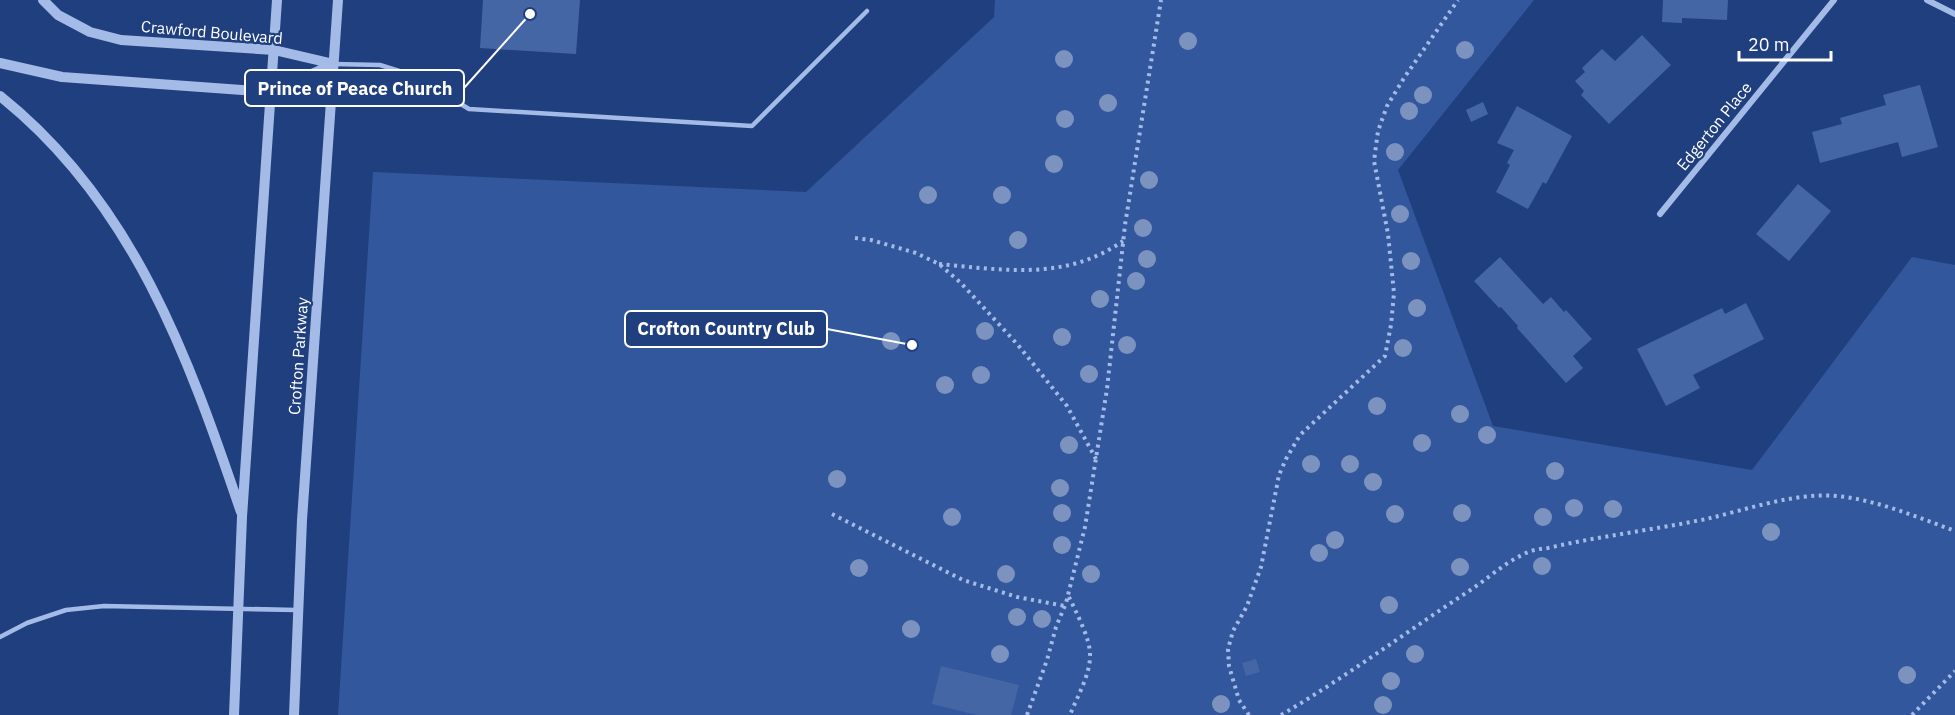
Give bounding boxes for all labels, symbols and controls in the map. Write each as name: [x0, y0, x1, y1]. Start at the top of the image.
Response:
street label: Crawford Boulevard: [140, 16, 284, 48]
scale bar: [1739, 24, 1830, 62]
text: 20 m: [1748, 33, 1790, 56]
callout: Prince of Peace Church: [245, 70, 464, 106]
text: Prince of Peace Church: [258, 77, 452, 100]
street label: Edgerton Place: [1672, 77, 1756, 174]
street label: Crofton Parkway: [284, 296, 312, 416]
callout: Crofton Country Club: [625, 311, 827, 347]
text: Crofton Country Club: [637, 317, 815, 340]

